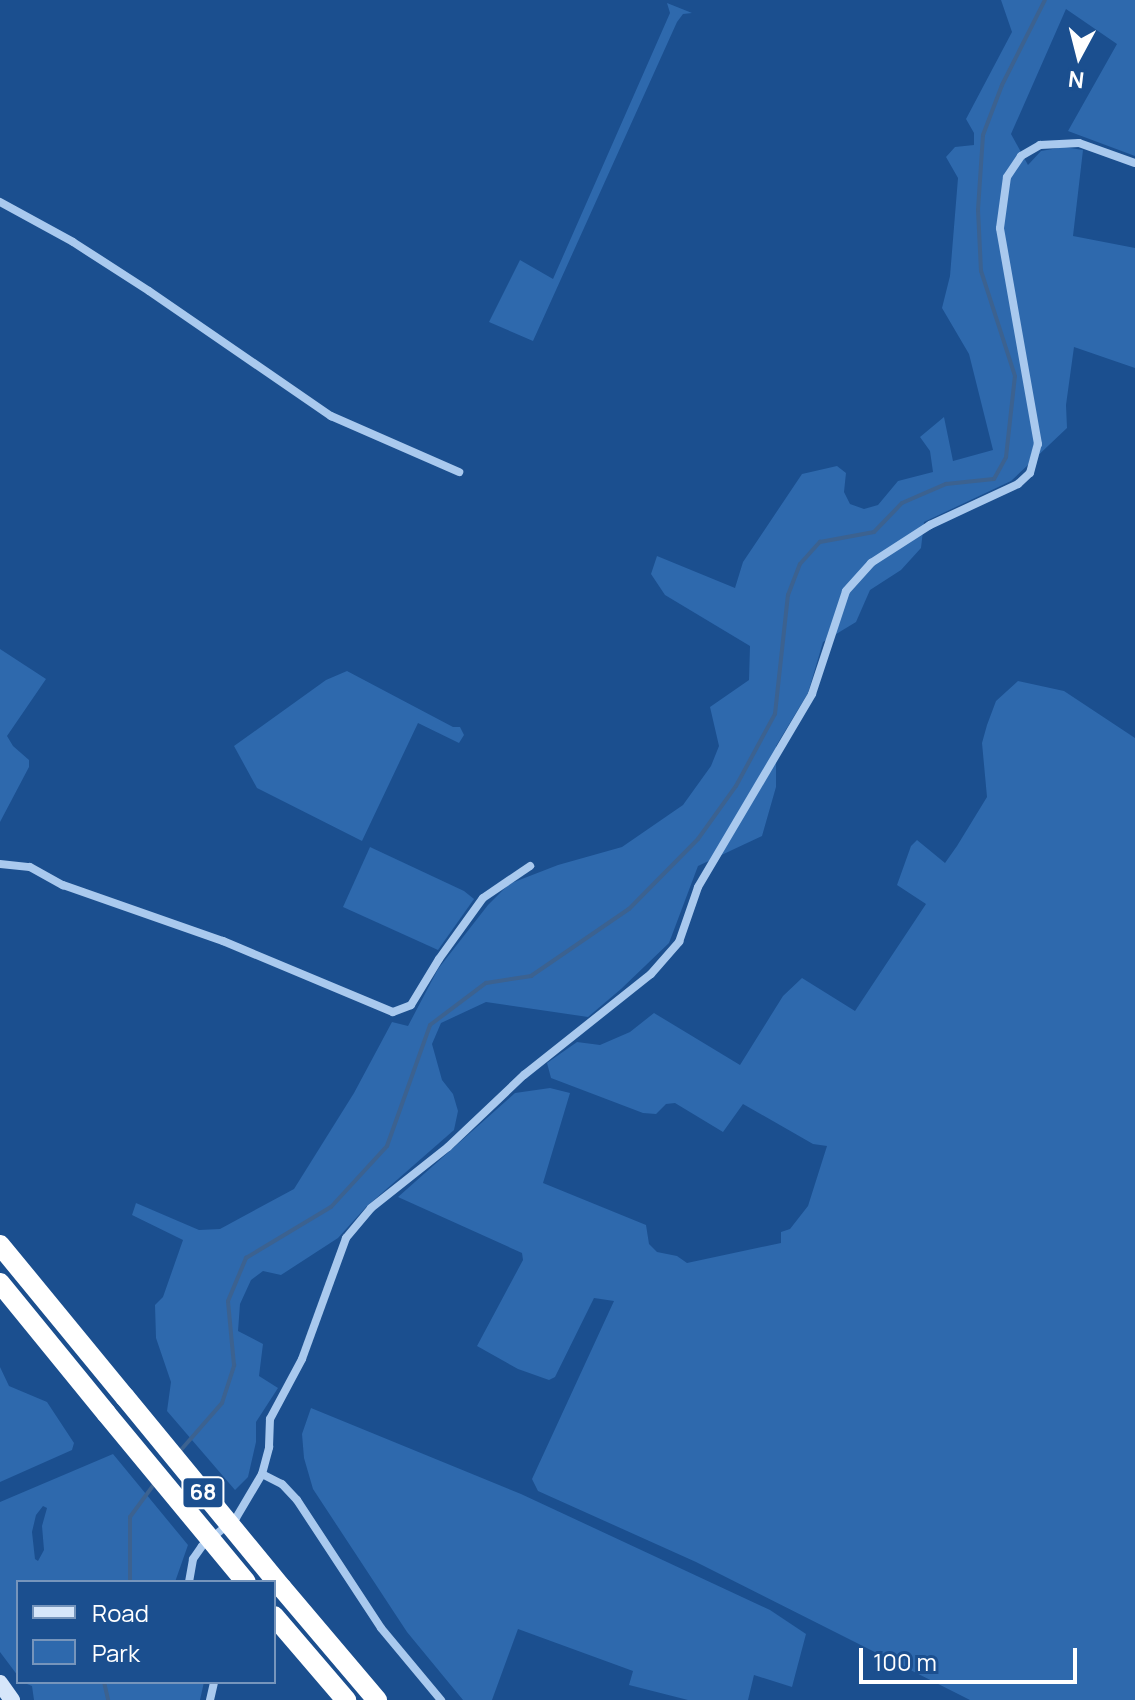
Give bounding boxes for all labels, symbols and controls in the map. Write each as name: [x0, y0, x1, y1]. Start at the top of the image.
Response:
north arrow: [1039, 16, 1119, 96]
text: N: [1066, 64, 1086, 96]
road number: 68: [181, 1475, 225, 1511]
legend: [16, 1580, 276, 1684]
text: Road: [92, 1596, 149, 1629]
scale bar: [863, 1632, 1081, 1682]
text: Park: [92, 1636, 140, 1669]
text: 100 m: [873, 1645, 937, 1678]

